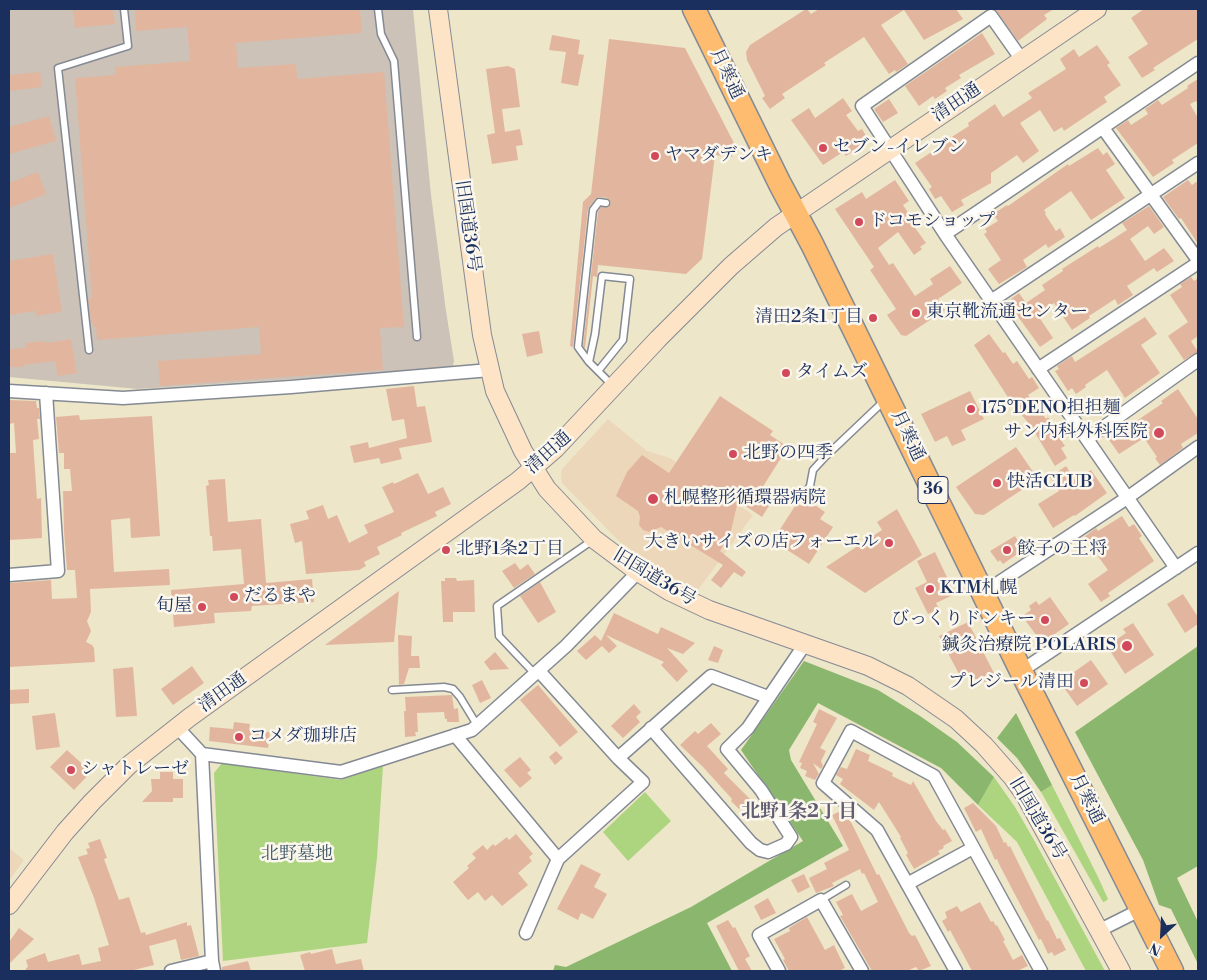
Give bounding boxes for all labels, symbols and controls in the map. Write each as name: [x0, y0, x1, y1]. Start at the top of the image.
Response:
street label: 月寒通: [704, 45, 748, 103]
street label: 清田通: [929, 79, 985, 127]
place label: セブン-イレブン: [833, 137, 966, 159]
marker: セブン-イレブン: [817, 142, 829, 154]
place label: ヤマダデンキ: [665, 145, 773, 167]
marker: ヤマダデンキ: [649, 150, 661, 162]
street label: 旧国道36号: [450, 179, 484, 273]
place label: ドコモショップ: [869, 211, 995, 233]
marker: ドコモショップ: [853, 216, 865, 228]
place label: 東京靴流通センター: [926, 302, 1088, 324]
place label: 清田2条1丁目: [755, 307, 863, 329]
marker: 東京靴流通センター: [910, 307, 922, 319]
marker: 清田2条1丁目: [867, 312, 879, 324]
place label: タイムズ: [796, 362, 868, 384]
marker: タイムズ: [780, 367, 792, 379]
place label: 175°DENO担担麺: [981, 398, 1121, 420]
marker: 175°DENO担担麺: [965, 403, 977, 415]
street label: 月寒通: [885, 407, 929, 465]
place label: サン内科外科医院: [1004, 422, 1148, 444]
marker: サン内科外科医院: [1152, 426, 1166, 440]
street label: 清田通: [522, 427, 576, 479]
place label: 北野の四季: [743, 443, 833, 465]
marker: 北野の四季: [727, 448, 739, 460]
place label: 快活CLUB: [1007, 472, 1093, 494]
road number: 36: [918, 476, 948, 504]
marker: 快活CLUB: [991, 477, 1003, 489]
place label: 札幌整形循環器病院: [664, 488, 826, 510]
marker: 札幌整形循環器病院: [646, 492, 660, 506]
place label: 大きいサイズの店フォーエル: [645, 532, 879, 554]
marker: 大きいサイズの店フォーエル: [883, 537, 895, 549]
place label: 北野1条2丁目: [456, 539, 564, 561]
place label: 餃子の王将: [1017, 539, 1107, 561]
marker: 北野1条2丁目: [440, 544, 452, 556]
marker: 餃子の王将: [1001, 544, 1013, 556]
street label: 旧国道36号: [609, 545, 699, 611]
place label: KTM札幌: [940, 578, 1018, 600]
marker: KTM札幌: [924, 583, 936, 595]
place label: だるまや: [244, 586, 316, 608]
marker: だるまや: [228, 591, 240, 603]
place label: 旬屋: [156, 596, 192, 618]
marker: 旬屋: [196, 601, 208, 613]
place label: びっくりドンキー: [891, 609, 1035, 631]
marker: びっくりドンキー: [1039, 614, 1051, 626]
place label: 鍼灸治療院 POLARIS: [941, 635, 1116, 657]
marker: 鍼灸治療院 POLARIS: [1120, 639, 1134, 653]
street label: 清田通: [195, 668, 251, 718]
place label: プレジール清田: [948, 672, 1074, 694]
marker: プレジール清田: [1078, 677, 1090, 689]
place label: コメダ珈琲店: [249, 726, 357, 748]
marker: コメダ珈琲店: [233, 731, 245, 743]
place label: シャトレーゼ: [81, 759, 189, 781]
marker: シャトレーゼ: [65, 764, 77, 776]
street label: 月寒通: [1064, 770, 1108, 828]
street label: 旧国道36号: [1004, 774, 1070, 864]
district label: 北野1条2丁目: [741, 801, 857, 823]
park label: 北野墓地: [261, 844, 333, 866]
north arrow: [1137, 910, 1187, 960]
text: N: [1147, 938, 1164, 959]

